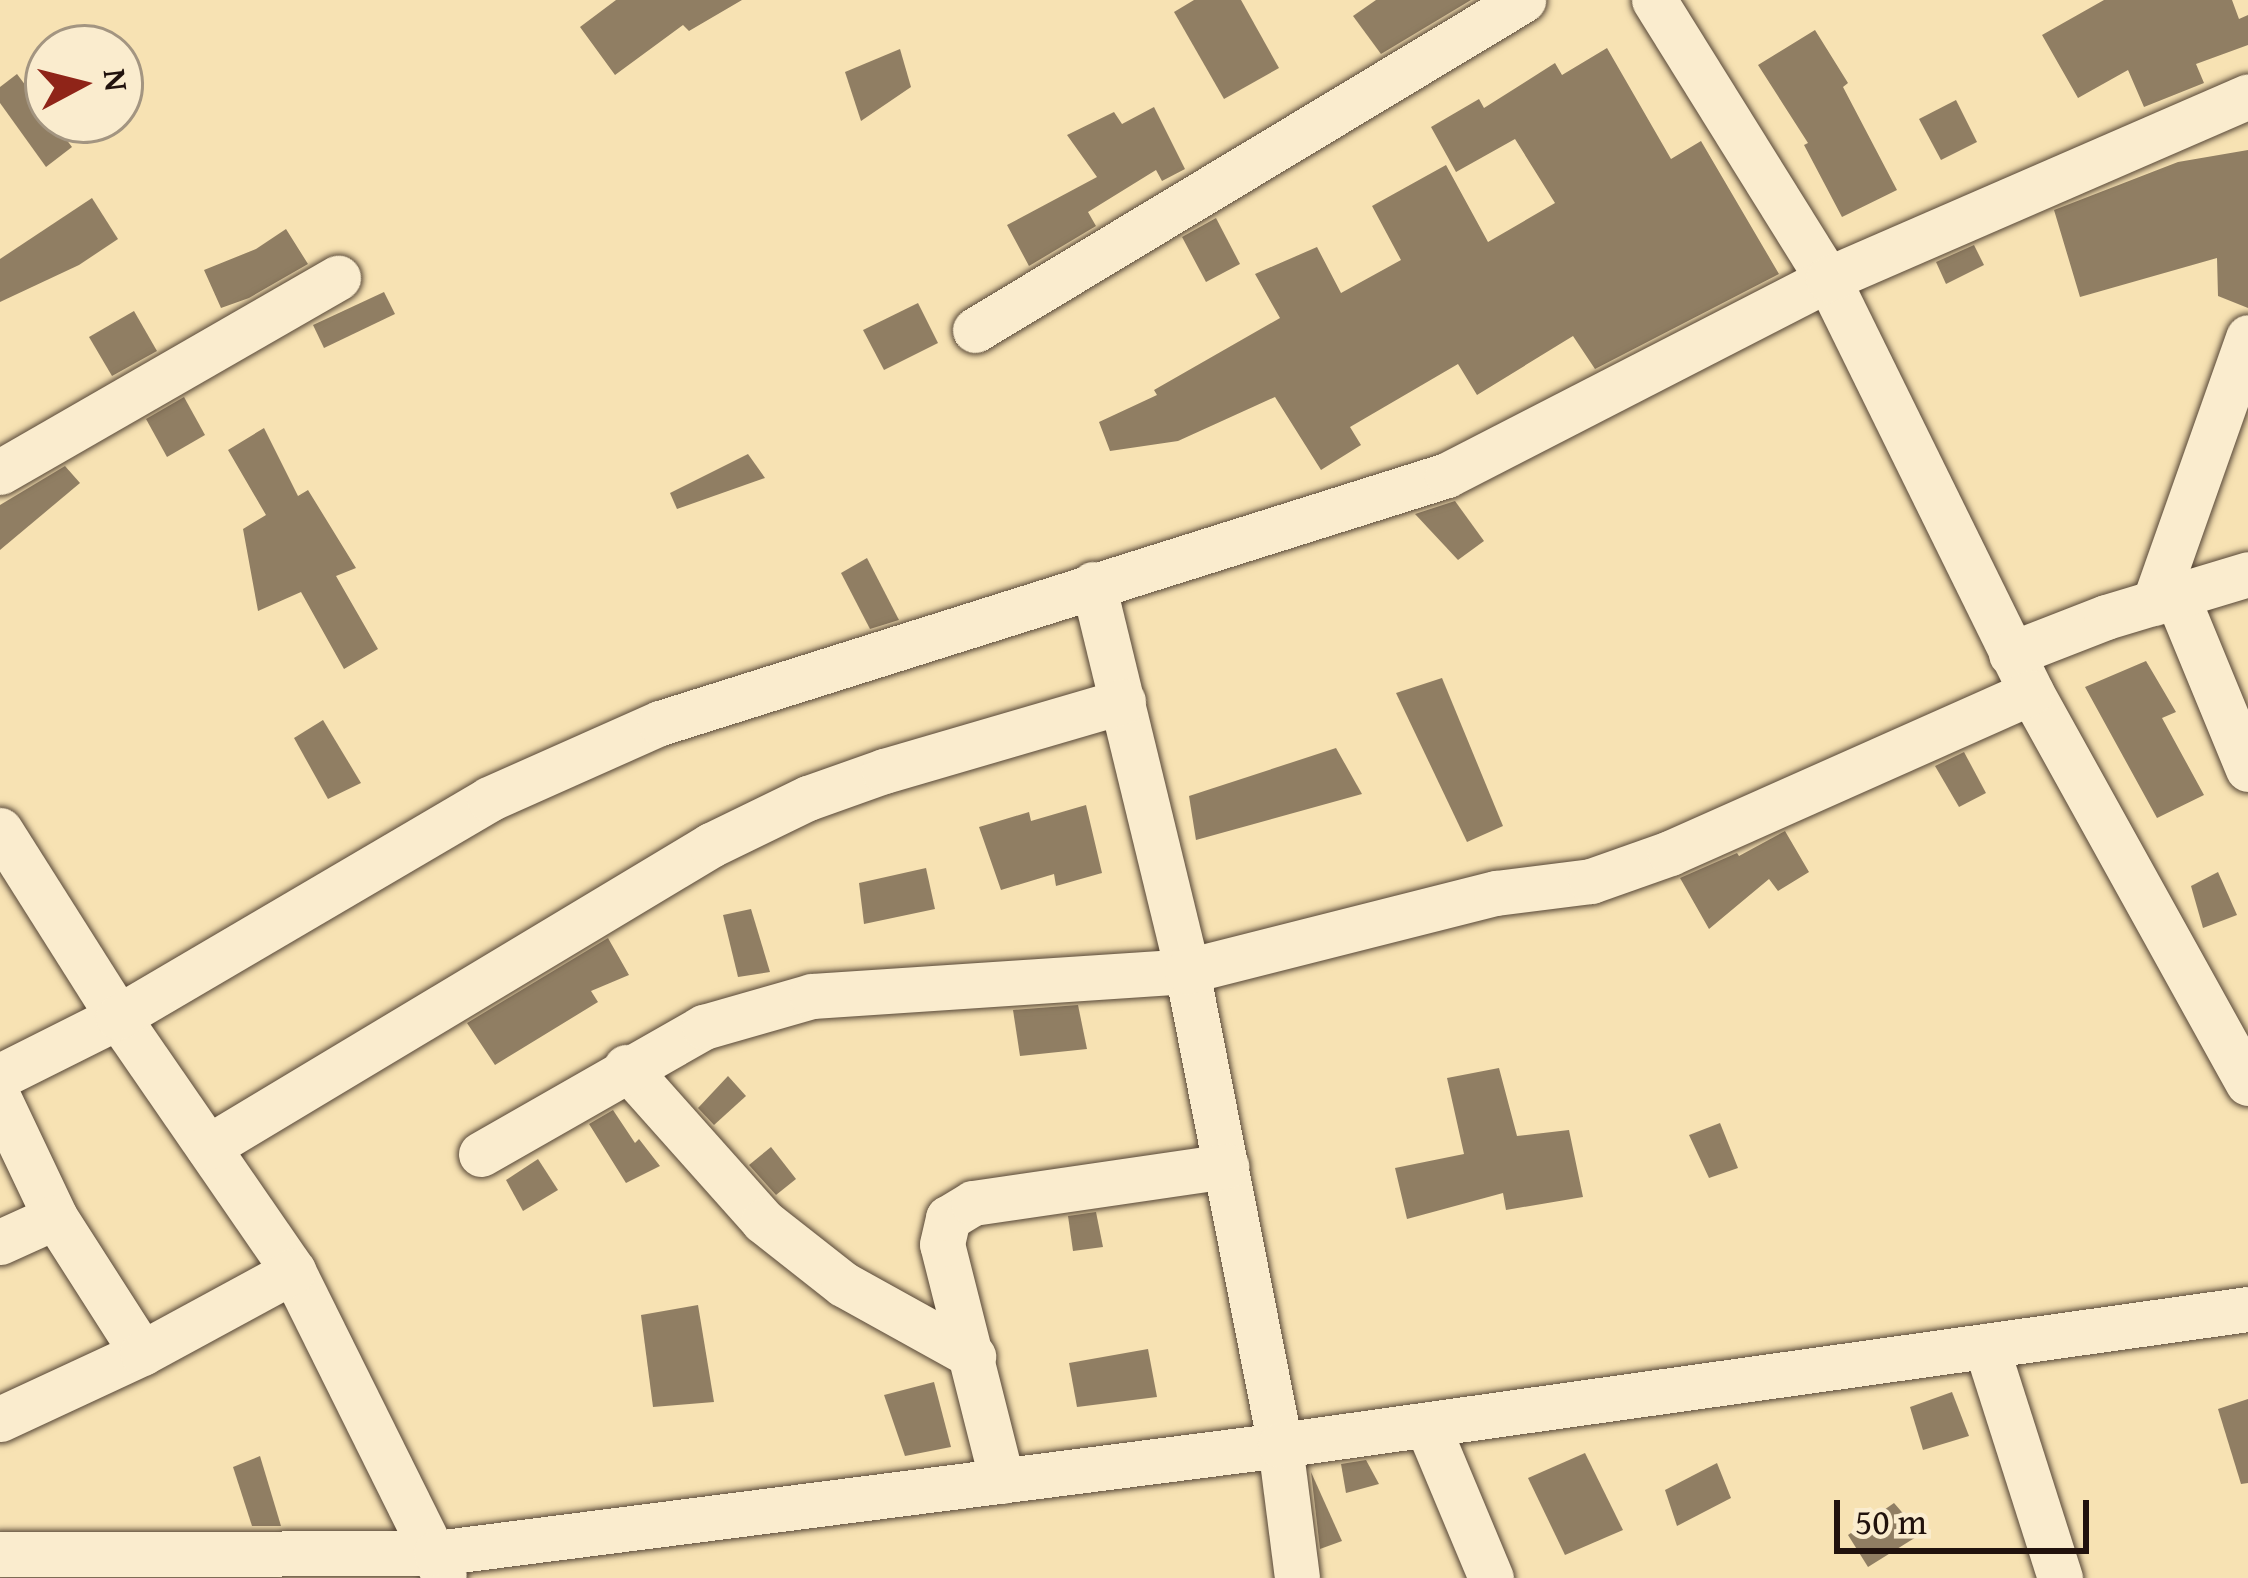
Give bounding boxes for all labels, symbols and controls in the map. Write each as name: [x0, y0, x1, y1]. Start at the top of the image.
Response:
north arrow: [24, 24, 144, 144]
text: N: [92, 66, 142, 94]
scale bar: [1840, 1476, 2095, 1550]
text: 50 m: [1855, 1494, 1927, 1547]

